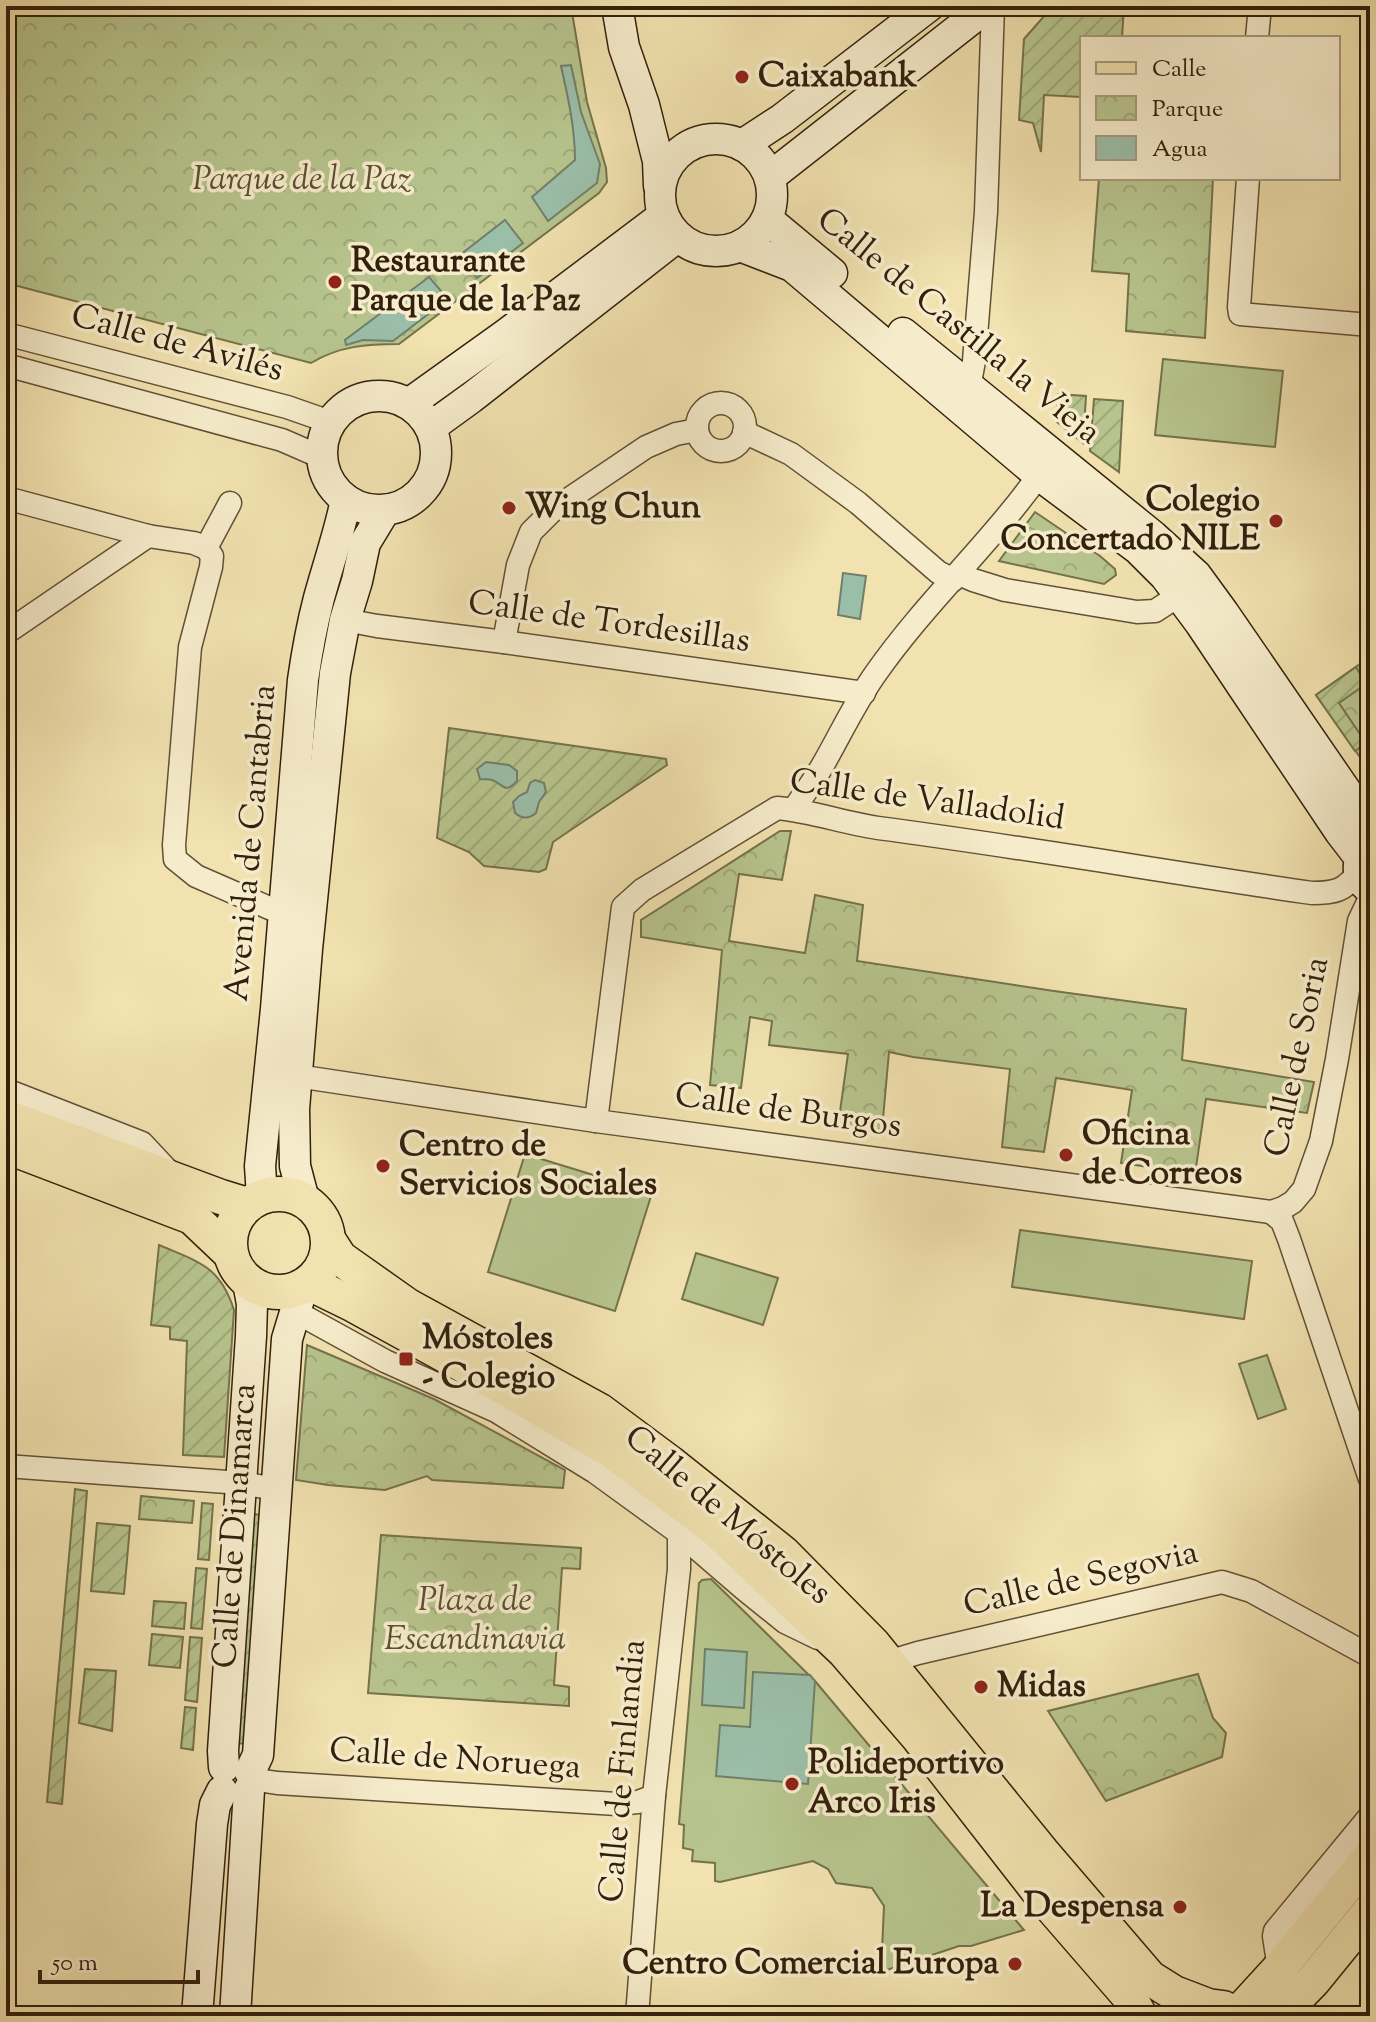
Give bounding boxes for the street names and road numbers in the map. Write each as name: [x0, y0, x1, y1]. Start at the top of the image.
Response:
street label: Calle de Castilla la Vieja: [805, 197, 1111, 457]
street label: Calle de Avilés: [65, 292, 289, 396]
street label: Calle de Tordesillas: [465, 579, 753, 667]
street label: Avenida de Cantabria: [214, 682, 290, 1004]
street label: Calle de Valladolid: [786, 757, 1068, 845]
street label: Calle de Soria: [1253, 953, 1343, 1161]
street label: Calle de Burgos: [671, 1072, 905, 1152]
street label: Calle de Dinamarca: [202, 1382, 270, 1670]
street label: Calle de Móstoles: [613, 1415, 841, 1617]
street label: Calle de Segovia: [959, 1529, 1203, 1631]
street label: Calle de Finlandia: [588, 1637, 660, 1905]
street label: Calle de Noruega: [328, 1727, 582, 1793]

